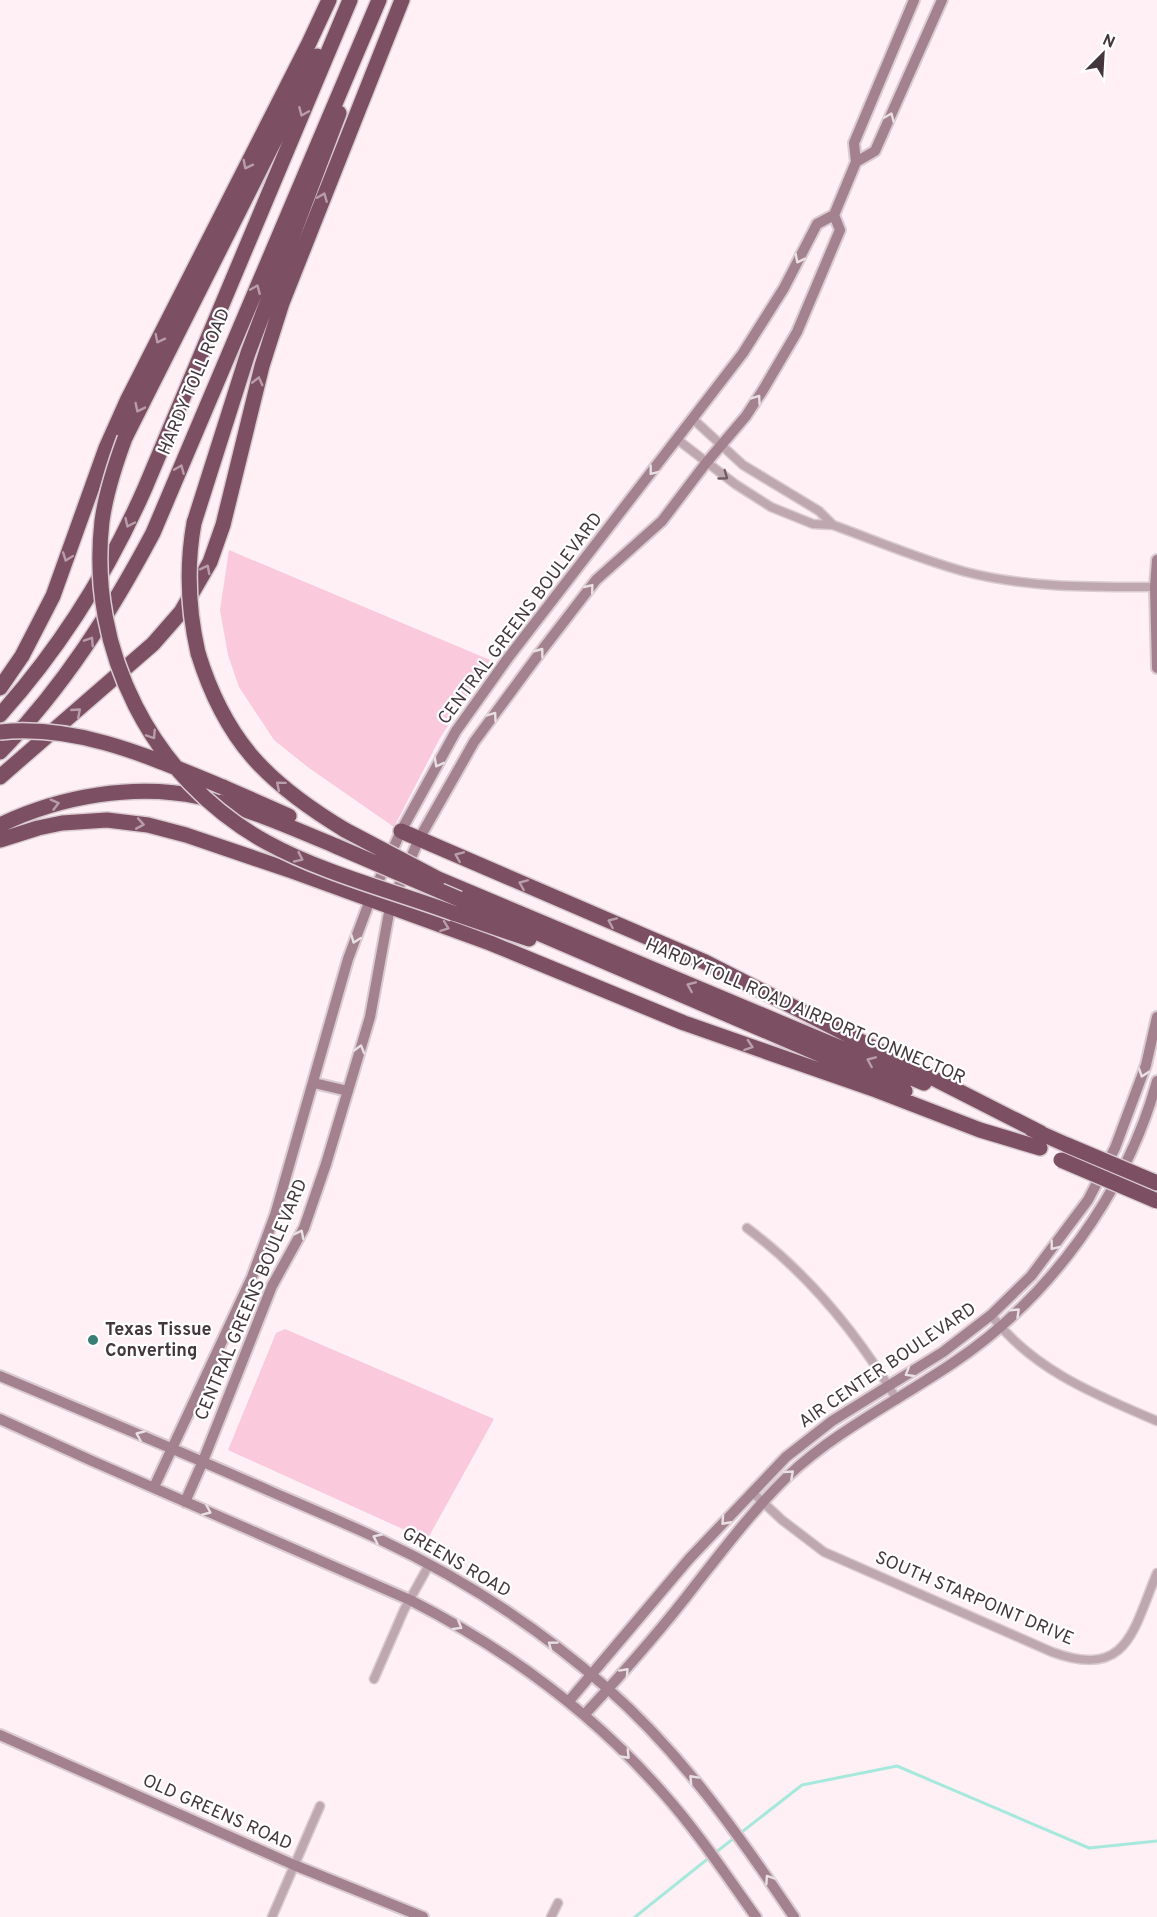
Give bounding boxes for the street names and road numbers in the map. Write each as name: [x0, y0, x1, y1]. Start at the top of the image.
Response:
street label: HARDY TOLL ROAD: [154, 305, 236, 459]
street label: CENTRAL GREENS BOULEVARD: [434, 508, 608, 730]
street label: HARDY TOLL ROAD AIRPORT CONNECTOR: [641, 934, 969, 1090]
street label: CENTRAL GREENS BOULEVARD: [191, 1176, 313, 1424]
street label: AIR CENTER BOULEVARD: [795, 1298, 981, 1434]
street label: GREENS ROAD: [397, 1523, 515, 1603]
street label: SOUTH STARPOINT DRIVE: [871, 1547, 1077, 1651]
street label: OLD GREENS ROAD: [139, 1770, 295, 1856]

